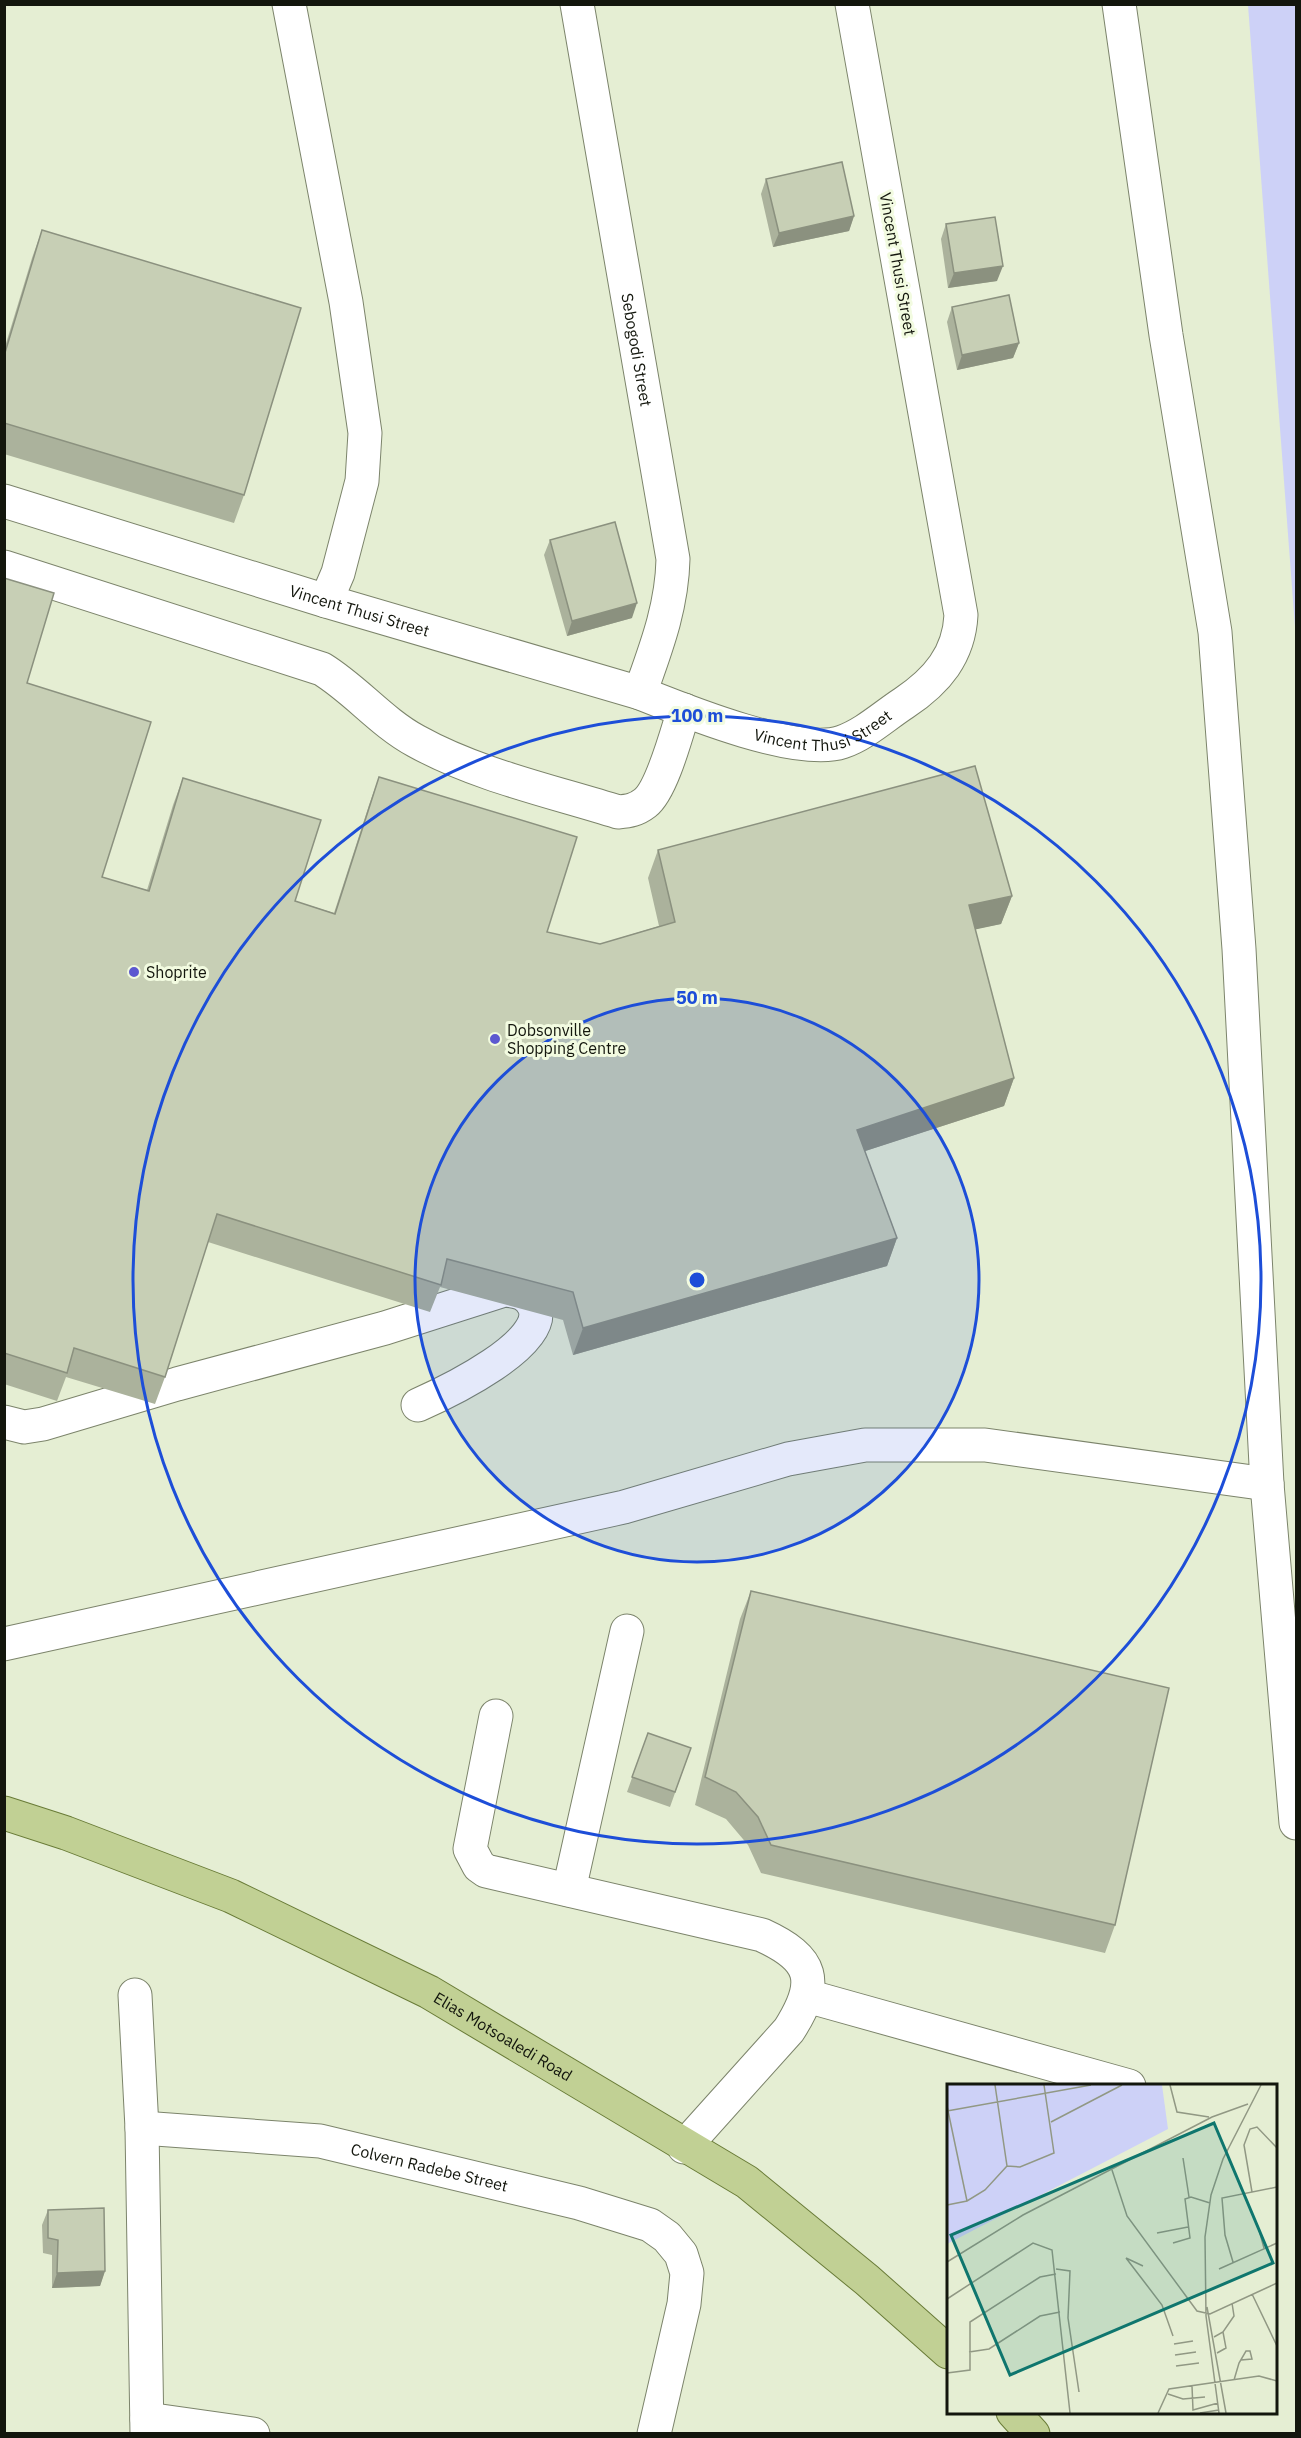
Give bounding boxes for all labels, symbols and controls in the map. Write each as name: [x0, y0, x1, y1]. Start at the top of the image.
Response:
street label: Vincent Thusi Street: [876, 191, 920, 337]
street label: Sebogodi Street: [617, 292, 656, 408]
street label: Vincent Thusi Street: [287, 580, 432, 641]
text: 100 m: [671, 704, 723, 727]
street label: Vincent Thusi Street: [752, 705, 895, 755]
place label: Shoprite: [146, 962, 207, 982]
marker: Shoprite: [127, 965, 141, 979]
text: 50 m: [676, 986, 718, 1009]
place label: Dobsonville Shopping Centre: [507, 1020, 626, 1058]
marker: Dobsonville Shopping Centre: [488, 1032, 502, 1046]
centre of rings: [687, 1270, 707, 1290]
street label: Elias Motsoaledi Road: [430, 1987, 576, 2085]
inset map: [947, 2084, 1277, 2414]
street label: Colvern Radebe Street: [349, 2139, 510, 2196]

